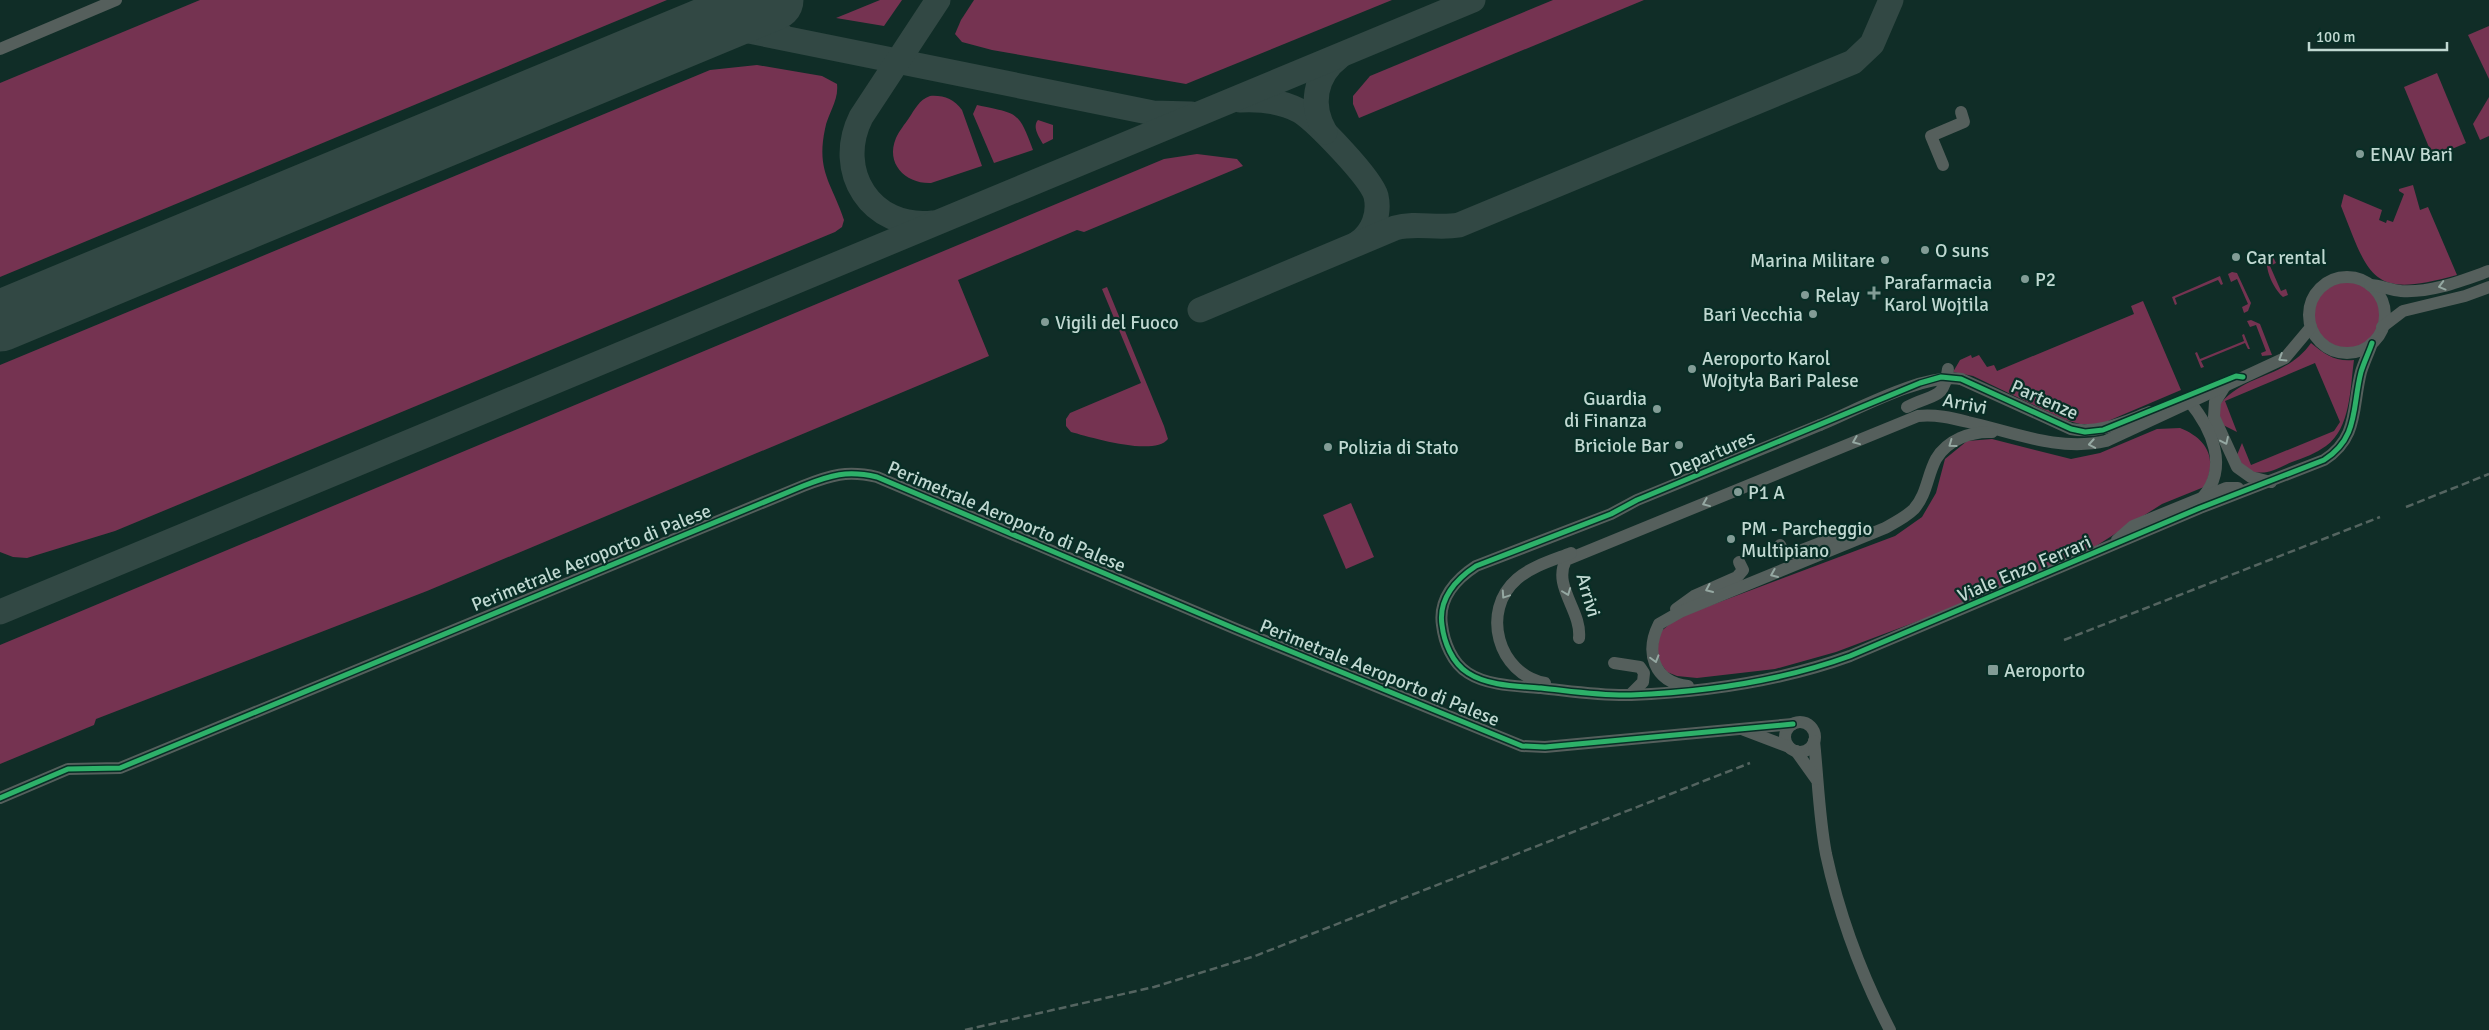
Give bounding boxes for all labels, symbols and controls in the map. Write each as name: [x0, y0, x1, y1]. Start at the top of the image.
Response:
scale bar: [2309, 20, 2446, 52]
text: 100 m: [2316, 28, 2356, 46]
place label: ENAV Bari: [2370, 143, 2453, 167]
marker: ENAV Bari: [2354, 148, 2366, 160]
place label: O suns: [1935, 239, 1989, 263]
marker: O suns: [1919, 244, 1931, 256]
place label: Car rental: [2246, 246, 2327, 270]
place label: Marina Militare: [1750, 249, 1875, 273]
marker: Car rental: [2230, 251, 2242, 263]
marker: Marina Militare: [1879, 254, 1891, 266]
place label: P2: [2035, 268, 2056, 292]
place label: Parafarmacia Karol Wojtila: [1884, 271, 1992, 317]
marker: P2: [2019, 273, 2031, 285]
one-way arrow: [2439, 280, 2447, 290]
place label: Relay: [1815, 284, 1860, 308]
marker: Parafarmacia Karol Wojtila: [1868, 287, 1880, 299]
marker: Relay: [1799, 289, 1811, 301]
place label: Bari Vecchia: [1703, 303, 1803, 327]
marker: Bari Vecchia: [1807, 308, 1819, 320]
place label: Vigili del Fuoco: [1055, 311, 1179, 335]
marker: Vigili del Fuoco: [1039, 316, 1051, 328]
place label: Aeroporto Karol Wojtyła Bari Palese: [1702, 347, 1859, 393]
one-way arrow: [2278, 352, 2287, 361]
marker: Aeroporto Karol Wojtyła Bari Palese: [1686, 363, 1698, 375]
street label: Partenze: [2007, 374, 2082, 425]
place label: Guardia di Finanza: [1564, 387, 1647, 433]
street label: Arrivi: [1941, 388, 1989, 420]
marker: Guardia di Finanza: [1651, 403, 1663, 415]
street label: Departures: [1666, 425, 1759, 483]
place label: Briciole Bar: [1574, 434, 1669, 458]
one-way arrow: [1852, 434, 1861, 445]
place label: Polizia di Stato: [1338, 436, 1459, 460]
one-way arrow: [2219, 436, 2229, 445]
one-way arrow: [1948, 438, 1958, 447]
one-way arrow: [2088, 438, 2096, 448]
marker: Briciole Bar: [1673, 439, 1685, 451]
marker: Polizia di Stato: [1322, 441, 1334, 453]
street label: Perimetrale Aeroporto di Palese: [884, 456, 1129, 578]
place label: P1 A: [1748, 481, 1785, 505]
marker: P1 A: [1732, 486, 1744, 498]
one-way arrow: [1702, 496, 1711, 507]
street label: Perimetrale Aeroporto di Palese: [468, 499, 715, 617]
place label: PM - Parcheggio Multipiano: [1741, 517, 1872, 563]
street label: Viale Enzo Ferrari: [1954, 530, 2095, 608]
marker: PM - Parcheggio Multipiano: [1725, 533, 1737, 545]
one-way arrow: [1770, 568, 1779, 579]
street label: Arrivi: [1570, 571, 1606, 620]
one-way arrow: [1705, 583, 1714, 594]
one-way arrow: [1561, 587, 1571, 595]
one-way arrow: [1502, 589, 1511, 598]
street label: Perimetrale Aeroporto di Palese: [1256, 614, 1503, 732]
one-way arrow: [1649, 655, 1659, 663]
place label: Aeroporto: [2004, 659, 2085, 683]
marker: Aeroporto: [1986, 663, 2000, 677]

